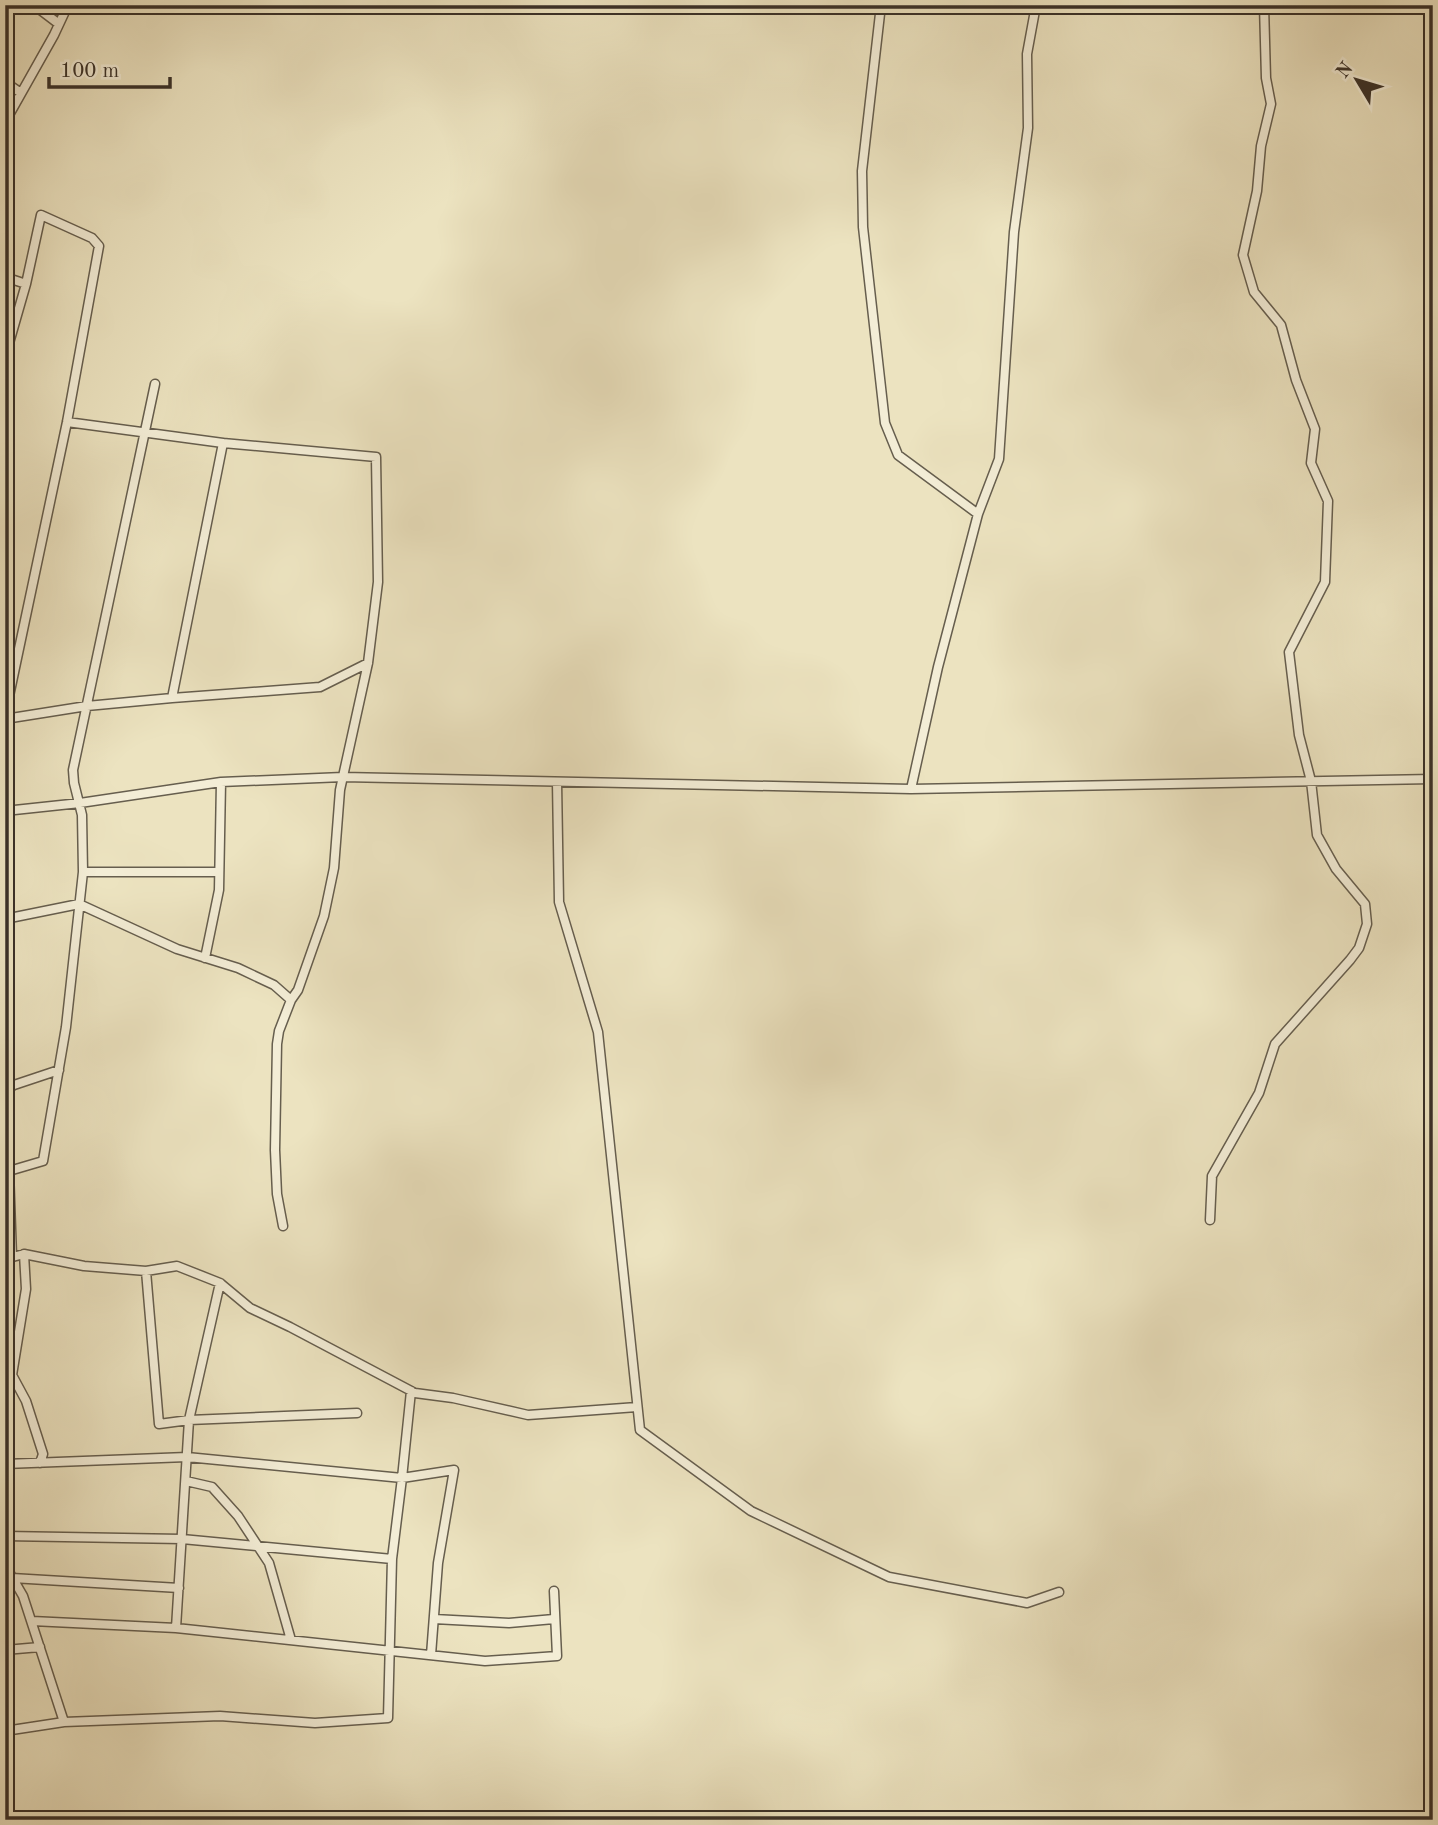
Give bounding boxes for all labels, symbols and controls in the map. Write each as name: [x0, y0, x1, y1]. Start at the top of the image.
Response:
scale bar: [49, 46, 170, 90]
north arrow: [1322, 46, 1392, 116]
text: N: [1334, 59, 1358, 83]
text: 100 m: [60, 61, 119, 82]

